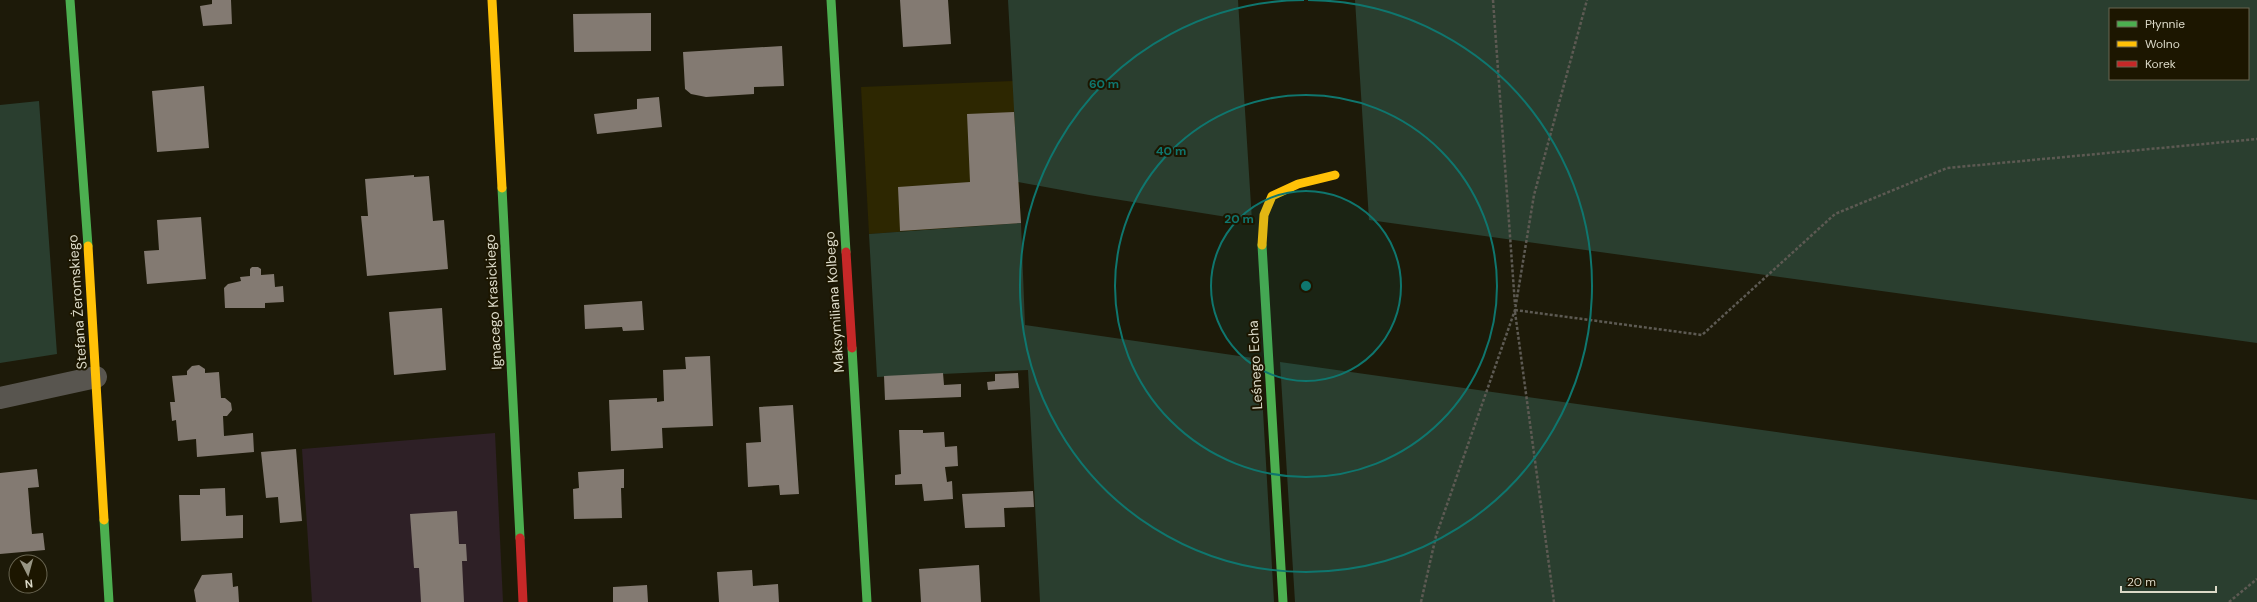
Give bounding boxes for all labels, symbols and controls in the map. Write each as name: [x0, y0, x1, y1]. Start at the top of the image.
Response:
legend: [2109, 8, 2249, 80]
text: Płynnie: [2145, 16, 2185, 32]
text: Wolno: [2145, 36, 2180, 52]
text: Korek: [2145, 56, 2176, 72]
text: 60 m: [1089, 76, 1119, 92]
text: 40 m: [1156, 143, 1186, 159]
text: 20 m: [1224, 211, 1254, 227]
street label: Maksymiliana Kolbego: [820, 231, 848, 373]
street label: Stefana Żeromskiego: [63, 234, 91, 370]
street label: Ignacego Krasickiego: [480, 234, 506, 370]
centre of rings: [1299, 279, 1313, 293]
street label: Leśnego Echa: [1244, 320, 1266, 410]
north arrow: [8, 554, 48, 594]
scale bar: [2121, 568, 2216, 594]
text: 20 m: [2127, 574, 2156, 590]
text: N: [24, 577, 34, 591]

